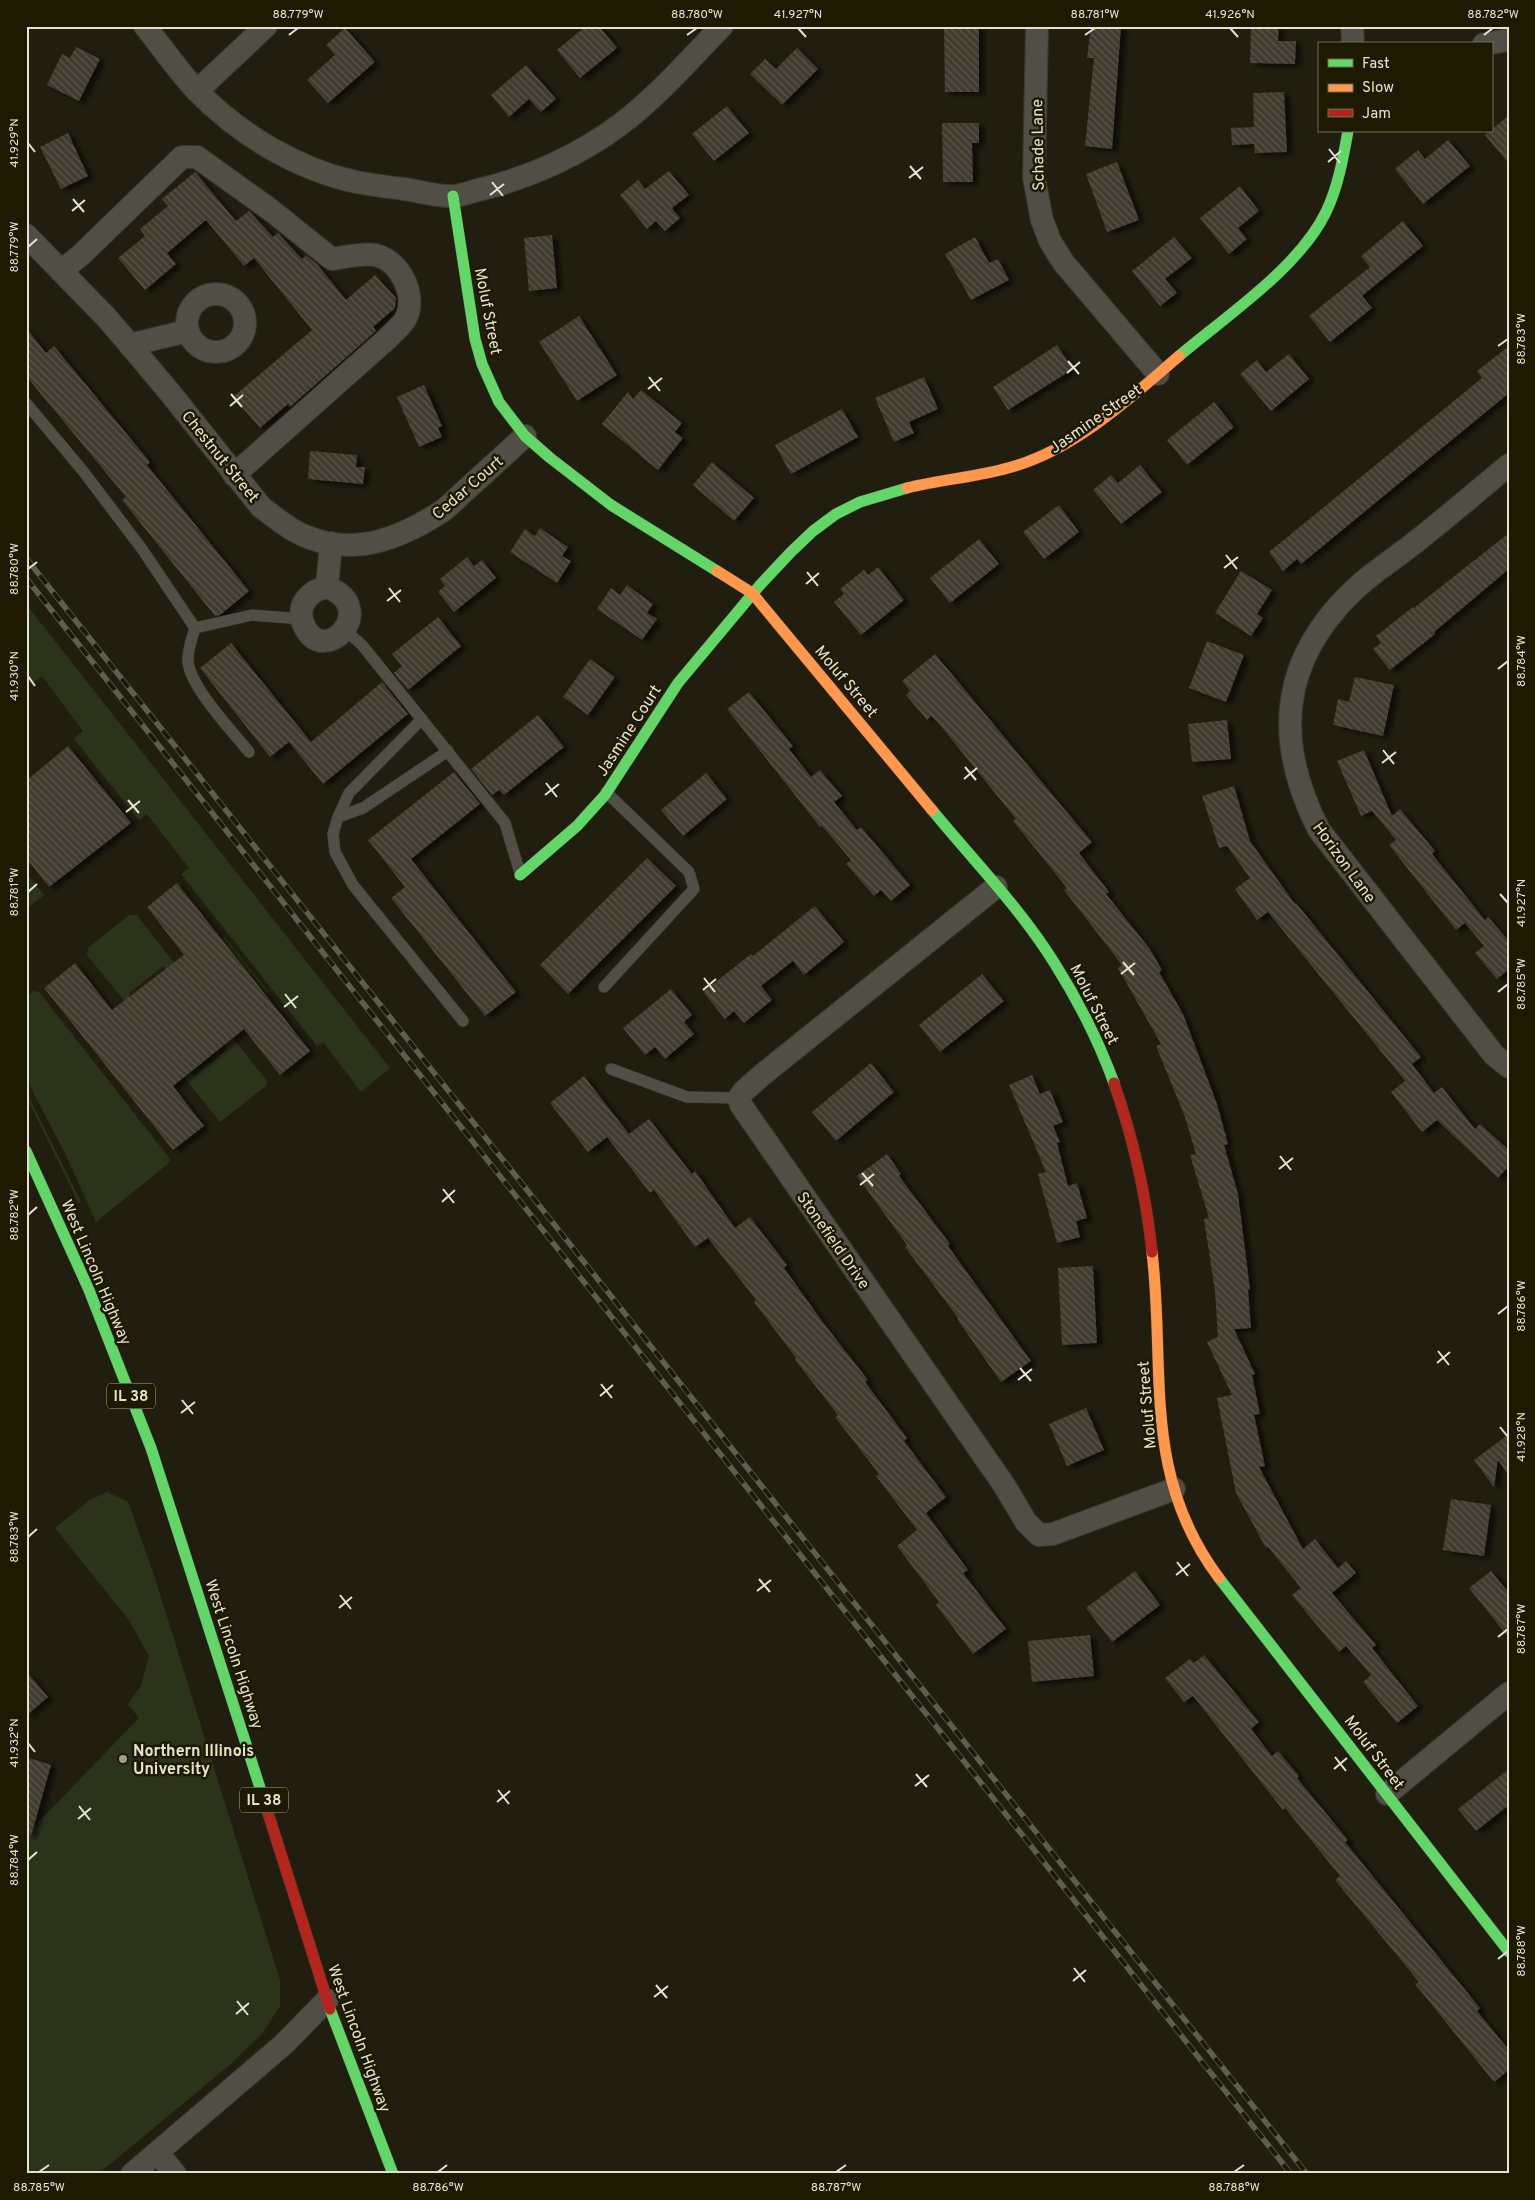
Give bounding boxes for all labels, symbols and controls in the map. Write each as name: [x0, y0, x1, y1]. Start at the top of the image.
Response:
text: 88.779°W: [272, 7, 324, 23]
text: 88.780°W: [671, 7, 723, 23]
text: 41.927°N: [774, 7, 822, 23]
text: 88.781°W: [1071, 7, 1119, 23]
text: 41.926°N: [1205, 7, 1255, 23]
text: 88.782°W: [1467, 7, 1519, 23]
legend: [1318, 42, 1492, 132]
text: Fast: [1362, 55, 1390, 74]
text: Slow: [1362, 79, 1394, 98]
street label: Schade Lane: [1028, 99, 1050, 191]
text: Jam: [1362, 105, 1391, 124]
text: 41.929°N: [7, 118, 23, 168]
text: 88.779°W: [7, 221, 23, 273]
street label: Moluf Street: [469, 266, 505, 357]
text: 88.783°W: [1514, 313, 1530, 365]
street label: Jasmine Street: [1046, 380, 1146, 459]
street label: Chestnut Street: [176, 407, 263, 507]
street label: Cedar Court: [429, 452, 508, 525]
text: 88.780°W: [7, 543, 23, 595]
text: 88.784°W: [1514, 635, 1530, 687]
street label: Moluf Street: [809, 642, 881, 722]
text: 41.930°N: [7, 651, 23, 701]
street label: Jasmine Court: [593, 682, 667, 781]
street label: Horizon Lane: [1307, 819, 1379, 908]
text: 88.781°W: [7, 868, 23, 916]
text: 41.927°N: [1514, 879, 1530, 927]
text: 88.785°W: [1514, 958, 1530, 1010]
street label: Moluf Street: [1064, 961, 1122, 1049]
street label: Stonefield Drive: [791, 1188, 873, 1294]
text: 88.782°W: [7, 1189, 23, 1241]
street label: West Lincoln Highway: [55, 1197, 135, 1349]
text: 88.786°W: [1514, 1280, 1530, 1332]
street label: Moluf Street: [1134, 1360, 1162, 1450]
road number: IL 38: [107, 1384, 155, 1408]
text: 41.928°N: [1514, 1412, 1530, 1462]
text: 88.783°W: [7, 1511, 23, 1563]
street label: West Lincoln Highway: [199, 1577, 267, 1732]
text: 88.787°W: [1514, 1604, 1530, 1654]
street label: Moluf Street: [1339, 1712, 1408, 1794]
text: 41.932°N: [7, 1718, 23, 1768]
place label: Northern Illinois University: [133, 1742, 254, 1780]
marker: Northern Illinois University: [117, 1753, 129, 1765]
road number: IL 38: [240, 1788, 288, 1812]
text: 88.784°W: [7, 1834, 23, 1886]
text: 88.788°W: [1514, 1925, 1530, 1977]
street label: West Lincoln Highway: [322, 1962, 394, 2116]
text: 88.785°W: [13, 2180, 65, 2196]
text: 88.786°W: [412, 2180, 464, 2196]
text: 88.787°W: [811, 2180, 861, 2196]
text: 88.788°W: [1208, 2180, 1260, 2196]

